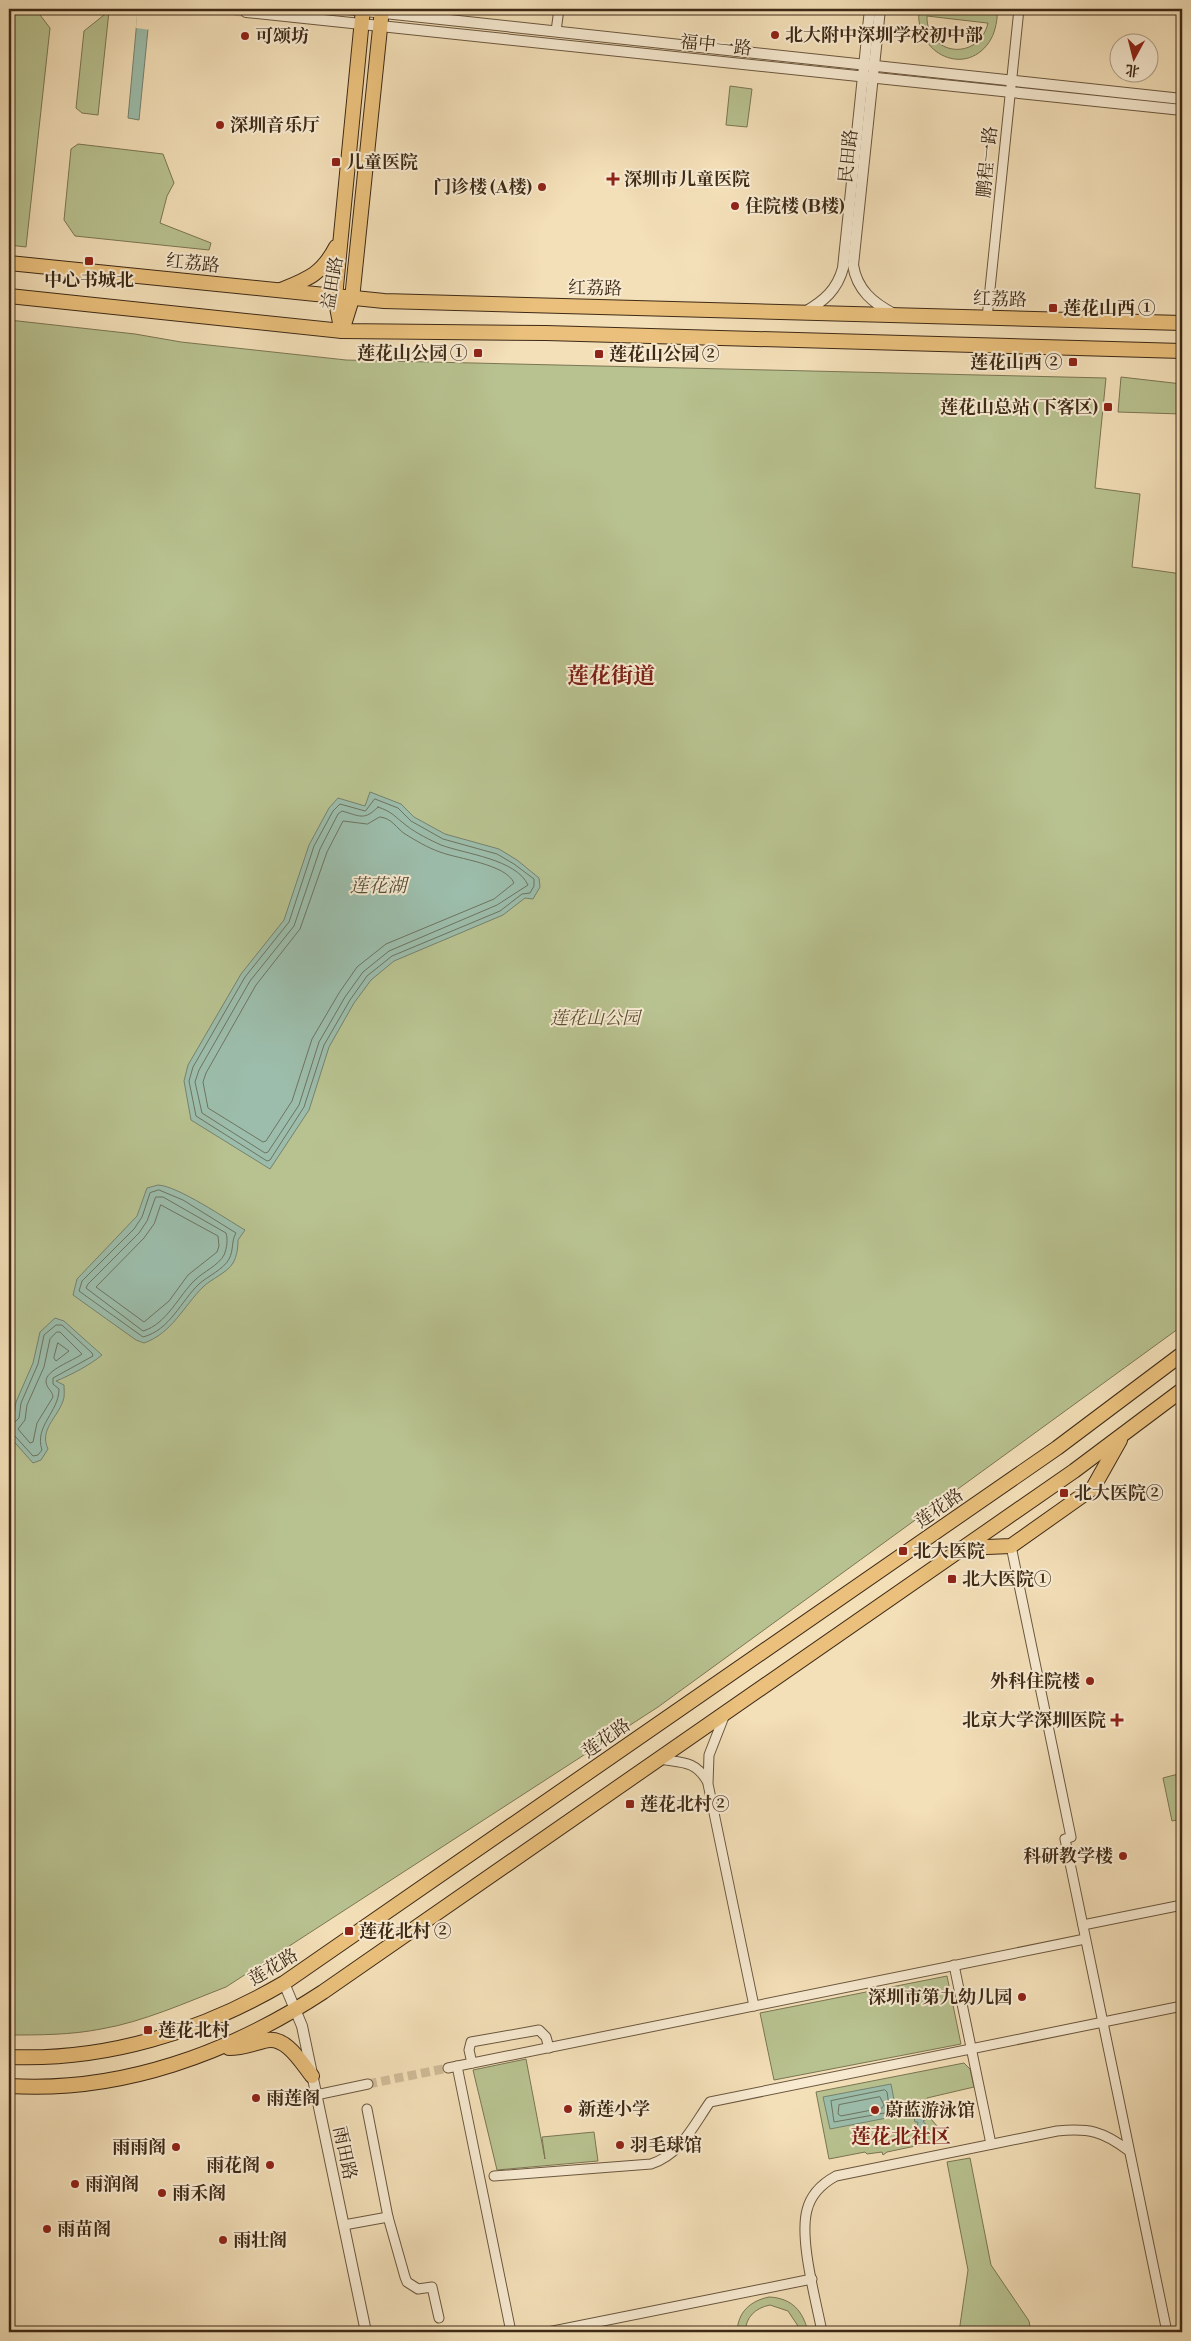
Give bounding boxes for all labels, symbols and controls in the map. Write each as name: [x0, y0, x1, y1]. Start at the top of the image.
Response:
place label: 北大附中深圳学校初中部: [785, 24, 983, 47]
place label: 可颂坊: [255, 25, 309, 48]
marker: 北大附中深圳学校初中部: [769, 29, 781, 41]
marker: 可颂坊: [239, 30, 251, 42]
street label: 福中一路: [679, 30, 753, 61]
north arrow: [1108, 32, 1158, 82]
text: 北: [1124, 60, 1141, 80]
place label: 深圳音乐厅: [230, 114, 320, 137]
marker: 深圳音乐厅: [214, 119, 226, 131]
street label: 鹏程一路: [972, 125, 1003, 199]
street label: 民田路: [834, 128, 863, 184]
place label: 儿童医院: [346, 151, 418, 174]
marker: 儿童医院: [330, 156, 342, 168]
place label: 深圳市儿童医院: [624, 168, 750, 191]
marker: 深圳市儿童医院: [606, 172, 620, 186]
place label: 门诊楼 (A楼): [433, 176, 532, 199]
marker: 门诊楼 (A楼): [536, 181, 548, 193]
place label: 住院楼 (B楼): [745, 195, 845, 218]
marker: 住院楼 (B楼): [729, 200, 741, 212]
street label: 红荔路: [165, 249, 221, 278]
marker: 中心书城北: [83, 255, 95, 267]
street label: 益田路: [316, 255, 349, 312]
place label: 中心书城北: [44, 269, 134, 292]
street label: 红荔路: [568, 277, 622, 300]
street label: 红荔路: [973, 287, 1027, 312]
place label: 莲花山西 ①: [1063, 297, 1156, 320]
marker: 莲花山西 ①: [1047, 302, 1059, 314]
place label: 莲花山公园 ①: [357, 342, 468, 365]
place label: 莲花山公园 ②: [609, 343, 720, 366]
marker: 莲花山公园 ①: [472, 347, 484, 359]
marker: 莲花山公园 ②: [593, 348, 605, 360]
place label: 莲花山西 ②: [970, 351, 1063, 374]
marker: 莲花山西 ②: [1067, 356, 1079, 368]
place label: 莲花山总站 (下客区): [940, 396, 1098, 419]
marker: 莲花山总站 (下客区): [1102, 401, 1114, 413]
district label: 莲花街道: [567, 663, 655, 690]
water label: 莲花湖: [349, 874, 409, 898]
park label: 莲花山公园: [550, 1007, 643, 1030]
place label: 北大医院②: [1074, 1482, 1164, 1505]
street label: 莲花路: [911, 1484, 968, 1533]
marker: 北大医院②: [1058, 1487, 1070, 1499]
place label: 北大医院: [913, 1540, 985, 1563]
marker: 北大医院: [897, 1545, 909, 1557]
place label: 北大医院①: [962, 1568, 1052, 1591]
marker: 北大医院①: [946, 1573, 958, 1585]
place label: 外科住院楼: [990, 1670, 1080, 1693]
marker: 外科住院楼: [1084, 1675, 1096, 1687]
place label: 北京大学深圳医院: [962, 1709, 1106, 1732]
marker: 北京大学深圳医院: [1110, 1713, 1124, 1727]
street label: 莲花路: [578, 1714, 635, 1763]
place label: 莲花北村②: [640, 1793, 730, 1816]
marker: 莲花北村②: [624, 1798, 636, 1810]
place label: 科研教学楼: [1023, 1845, 1113, 1868]
marker: 科研教学楼: [1117, 1850, 1129, 1862]
place label: 莲花北村 ②: [359, 1920, 452, 1943]
marker: 莲花北村 ②: [343, 1925, 355, 1937]
street label: 莲花路: [244, 1944, 302, 1991]
place label: 深圳市第九幼儿园: [868, 1986, 1012, 2009]
marker: 深圳市第九幼儿园: [1016, 1991, 1028, 2003]
place label: 莲花北村: [158, 2019, 230, 2042]
marker: 莲花北村: [142, 2024, 154, 2036]
place label: 雨莲阁: [266, 2087, 320, 2110]
marker: 雨莲阁: [250, 2092, 262, 2104]
place label: 新莲小学: [578, 2098, 650, 2121]
place label: 蔚蓝游泳馆: [885, 2099, 975, 2122]
marker: 新莲小学: [562, 2103, 574, 2115]
marker: 蔚蓝游泳馆: [869, 2104, 881, 2116]
street label: 雨田路: [328, 2124, 361, 2182]
district label: 莲花北社区: [851, 2125, 951, 2150]
place label: 羽毛球馆: [630, 2134, 702, 2157]
place label: 雨雨阁: [112, 2136, 166, 2159]
marker: 羽毛球馆: [614, 2139, 626, 2151]
marker: 雨雨阁: [170, 2141, 182, 2153]
place label: 雨花阁: [206, 2154, 260, 2177]
marker: 雨花阁: [264, 2159, 276, 2171]
place label: 雨润阁: [85, 2173, 139, 2196]
marker: 雨润阁: [69, 2178, 81, 2190]
place label: 雨禾阁: [172, 2182, 226, 2205]
marker: 雨禾阁: [156, 2187, 168, 2199]
place label: 雨苗阁: [57, 2218, 111, 2241]
marker: 雨苗阁: [41, 2223, 53, 2235]
place label: 雨壮阁: [233, 2229, 287, 2252]
marker: 雨壮阁: [217, 2234, 229, 2246]

